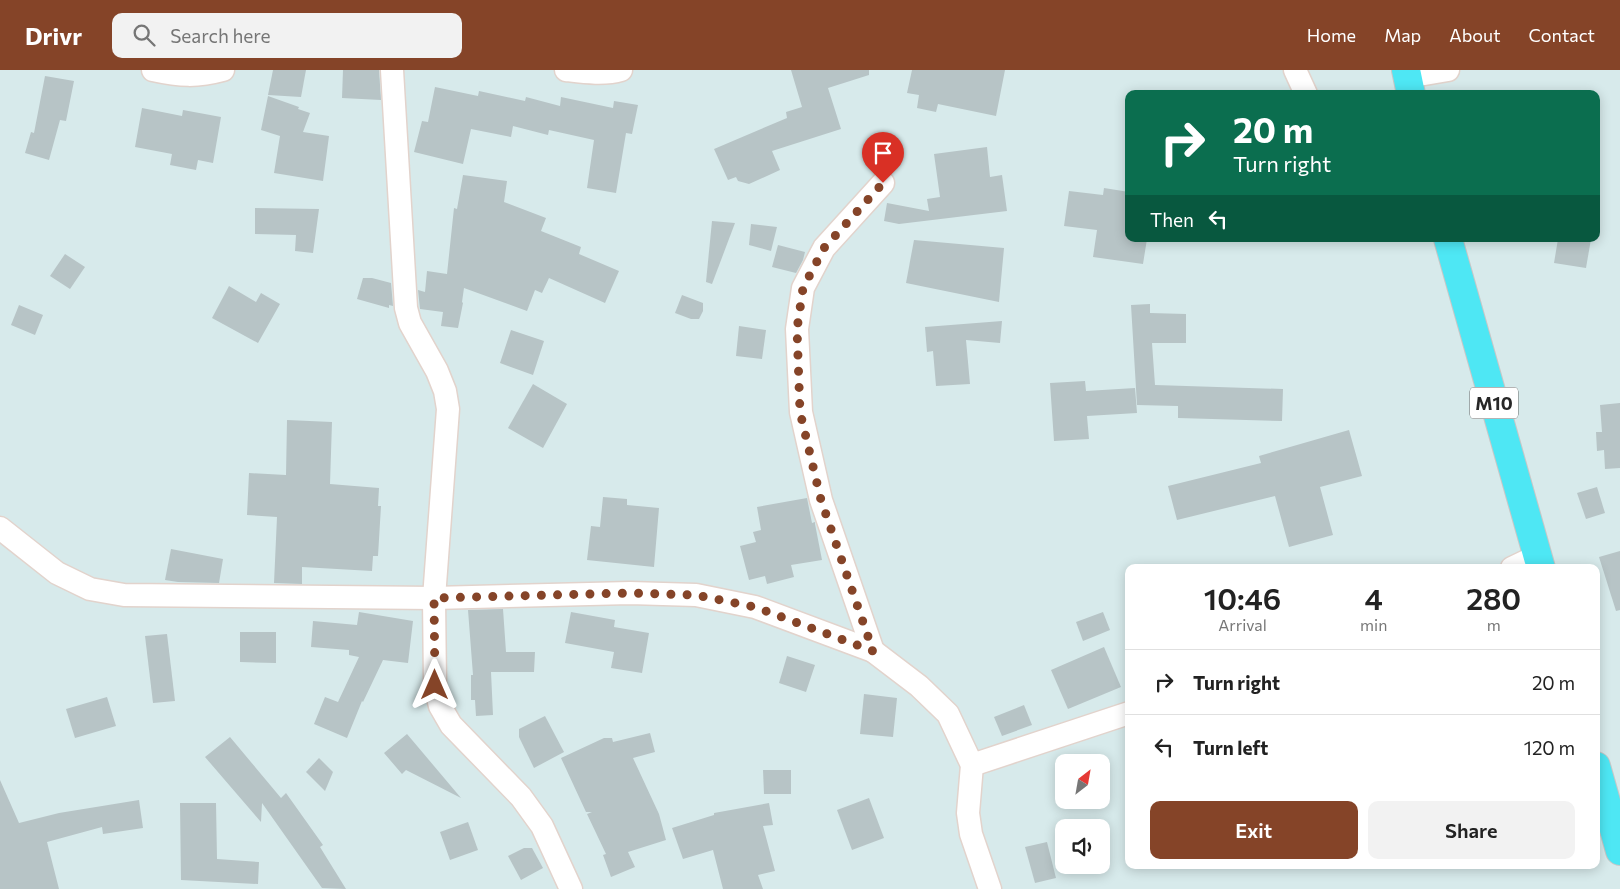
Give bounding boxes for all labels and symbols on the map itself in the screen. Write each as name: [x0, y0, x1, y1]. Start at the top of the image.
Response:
pin: [862, 132, 904, 183]
road number: M10: [1470, 387, 1518, 418]
position arrow: [408, 658, 460, 710]
north arrow: [1055, 754, 1110, 809]

